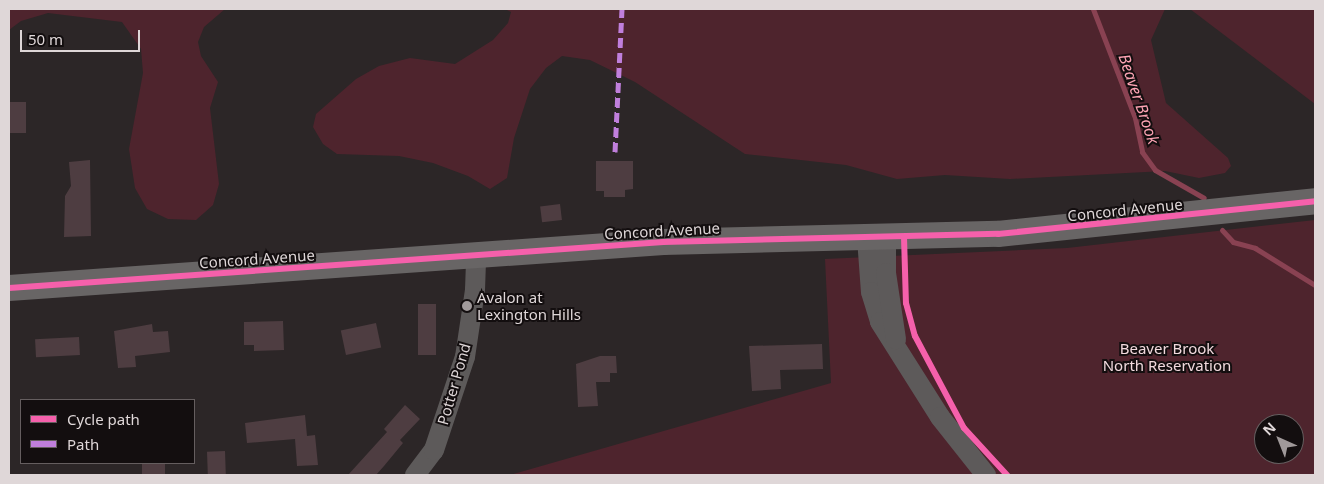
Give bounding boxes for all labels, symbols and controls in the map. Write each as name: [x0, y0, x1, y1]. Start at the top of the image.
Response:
scale bar: [22, 20, 142, 52]
text: 50 m: [28, 29, 63, 49]
water label: Beaver Brook: [1115, 51, 1163, 147]
street label: Concord Avenue: [1066, 195, 1184, 225]
street label: Concord Avenue: [604, 219, 720, 243]
street label: Concord Avenue: [199, 246, 315, 272]
place label: Avalon at Lexington Hills: [477, 288, 581, 323]
marker: Avalon at Lexington Hills: [461, 300, 473, 312]
park label: Beaver Brook North Reservation: [1103, 339, 1231, 374]
street label: Potter Pond: [434, 341, 474, 427]
legend: [20, 399, 195, 464]
text: Cycle path: [67, 409, 140, 429]
north arrow: [1254, 414, 1304, 464]
text: N: [1258, 418, 1280, 439]
text: Path: [67, 434, 99, 454]

